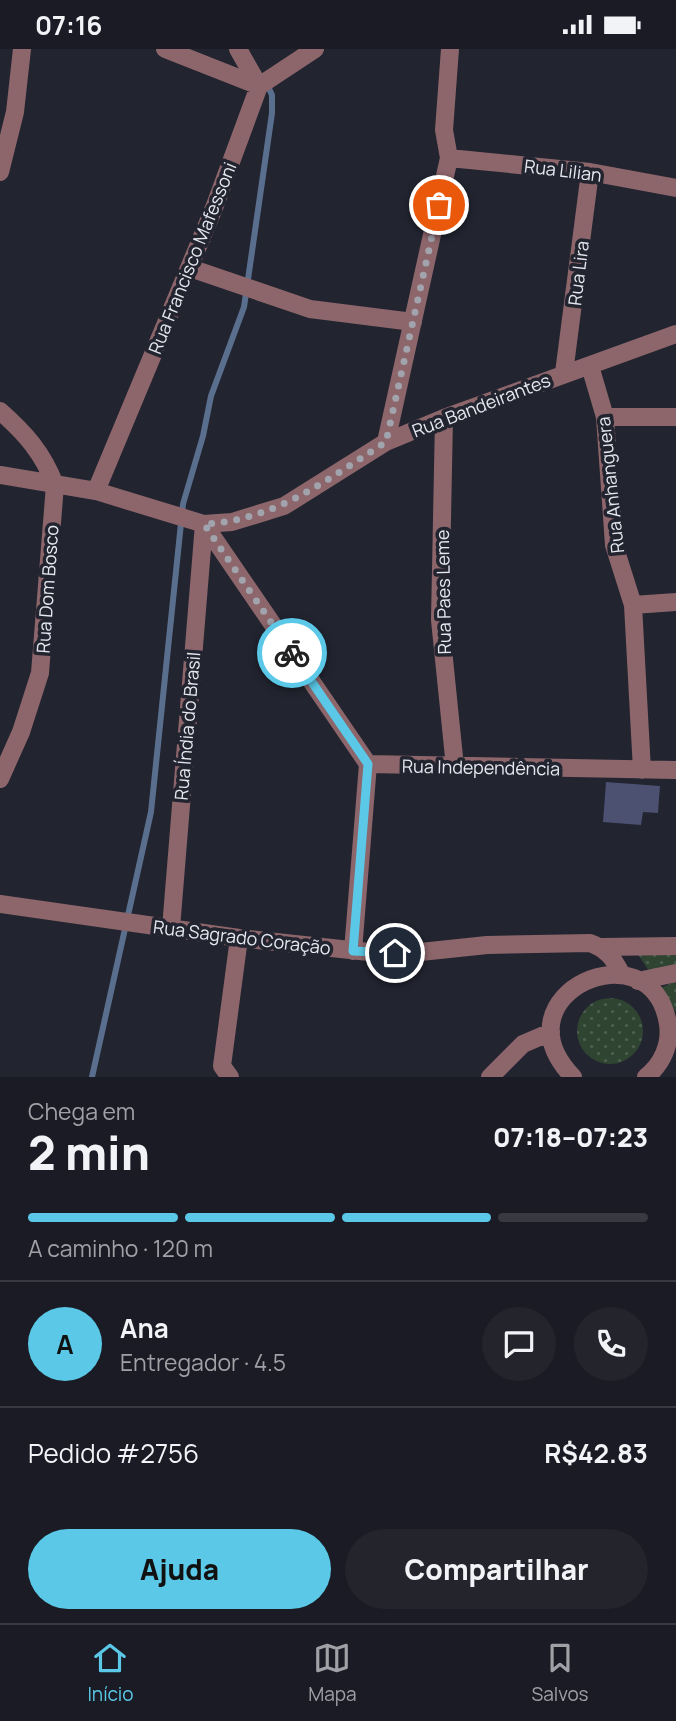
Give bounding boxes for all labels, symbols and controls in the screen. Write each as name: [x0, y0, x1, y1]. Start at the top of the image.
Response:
text: 07:16: [35, 7, 102, 43]
street label: Rua Lilian: [523, 153, 603, 187]
street label: Rua Francisco Mafessoni: [143, 159, 241, 357]
pin: [409, 175, 469, 235]
icon: bag: [420, 186, 458, 224]
street label: Rua Lira: [562, 239, 594, 307]
street label: Rua Bandeirantes: [408, 368, 554, 442]
street label: Rua Anhanguera: [591, 416, 629, 554]
street label: Rua Dom Bosco: [31, 524, 63, 654]
street label: Rua Paes Leme: [430, 529, 456, 655]
courier: [257, 618, 327, 688]
icon: bike: [273, 634, 311, 672]
street label: Rua Índia do Brasil: [169, 651, 205, 801]
street label: Rua Independência: [402, 754, 560, 780]
street label: Rua Sagrado Coração: [152, 914, 332, 960]
pin: [365, 923, 425, 983]
icon: home: [376, 934, 414, 972]
text: Chega em: [28, 1095, 135, 1127]
text: 07:18–07:23: [493, 1119, 648, 1155]
text: 2 min: [28, 1121, 150, 1184]
text: A caminho · 120 m: [28, 1232, 213, 1264]
button: chat: [482, 1307, 556, 1381]
button: phone: [574, 1307, 648, 1381]
text: Ana: [120, 1310, 169, 1346]
text: A: [56, 1326, 74, 1362]
text: Entregador · 4.5: [120, 1346, 286, 1378]
text: Pedido #2756: [28, 1435, 199, 1471]
text: R$42.83: [544, 1435, 648, 1471]
button: Ajuda: [28, 1529, 331, 1609]
button: Compartilhar: [345, 1529, 648, 1609]
tab: Início: [87, 1639, 133, 1707]
tab: Mapa: [308, 1639, 357, 1707]
tab: Salvos: [531, 1639, 589, 1707]

